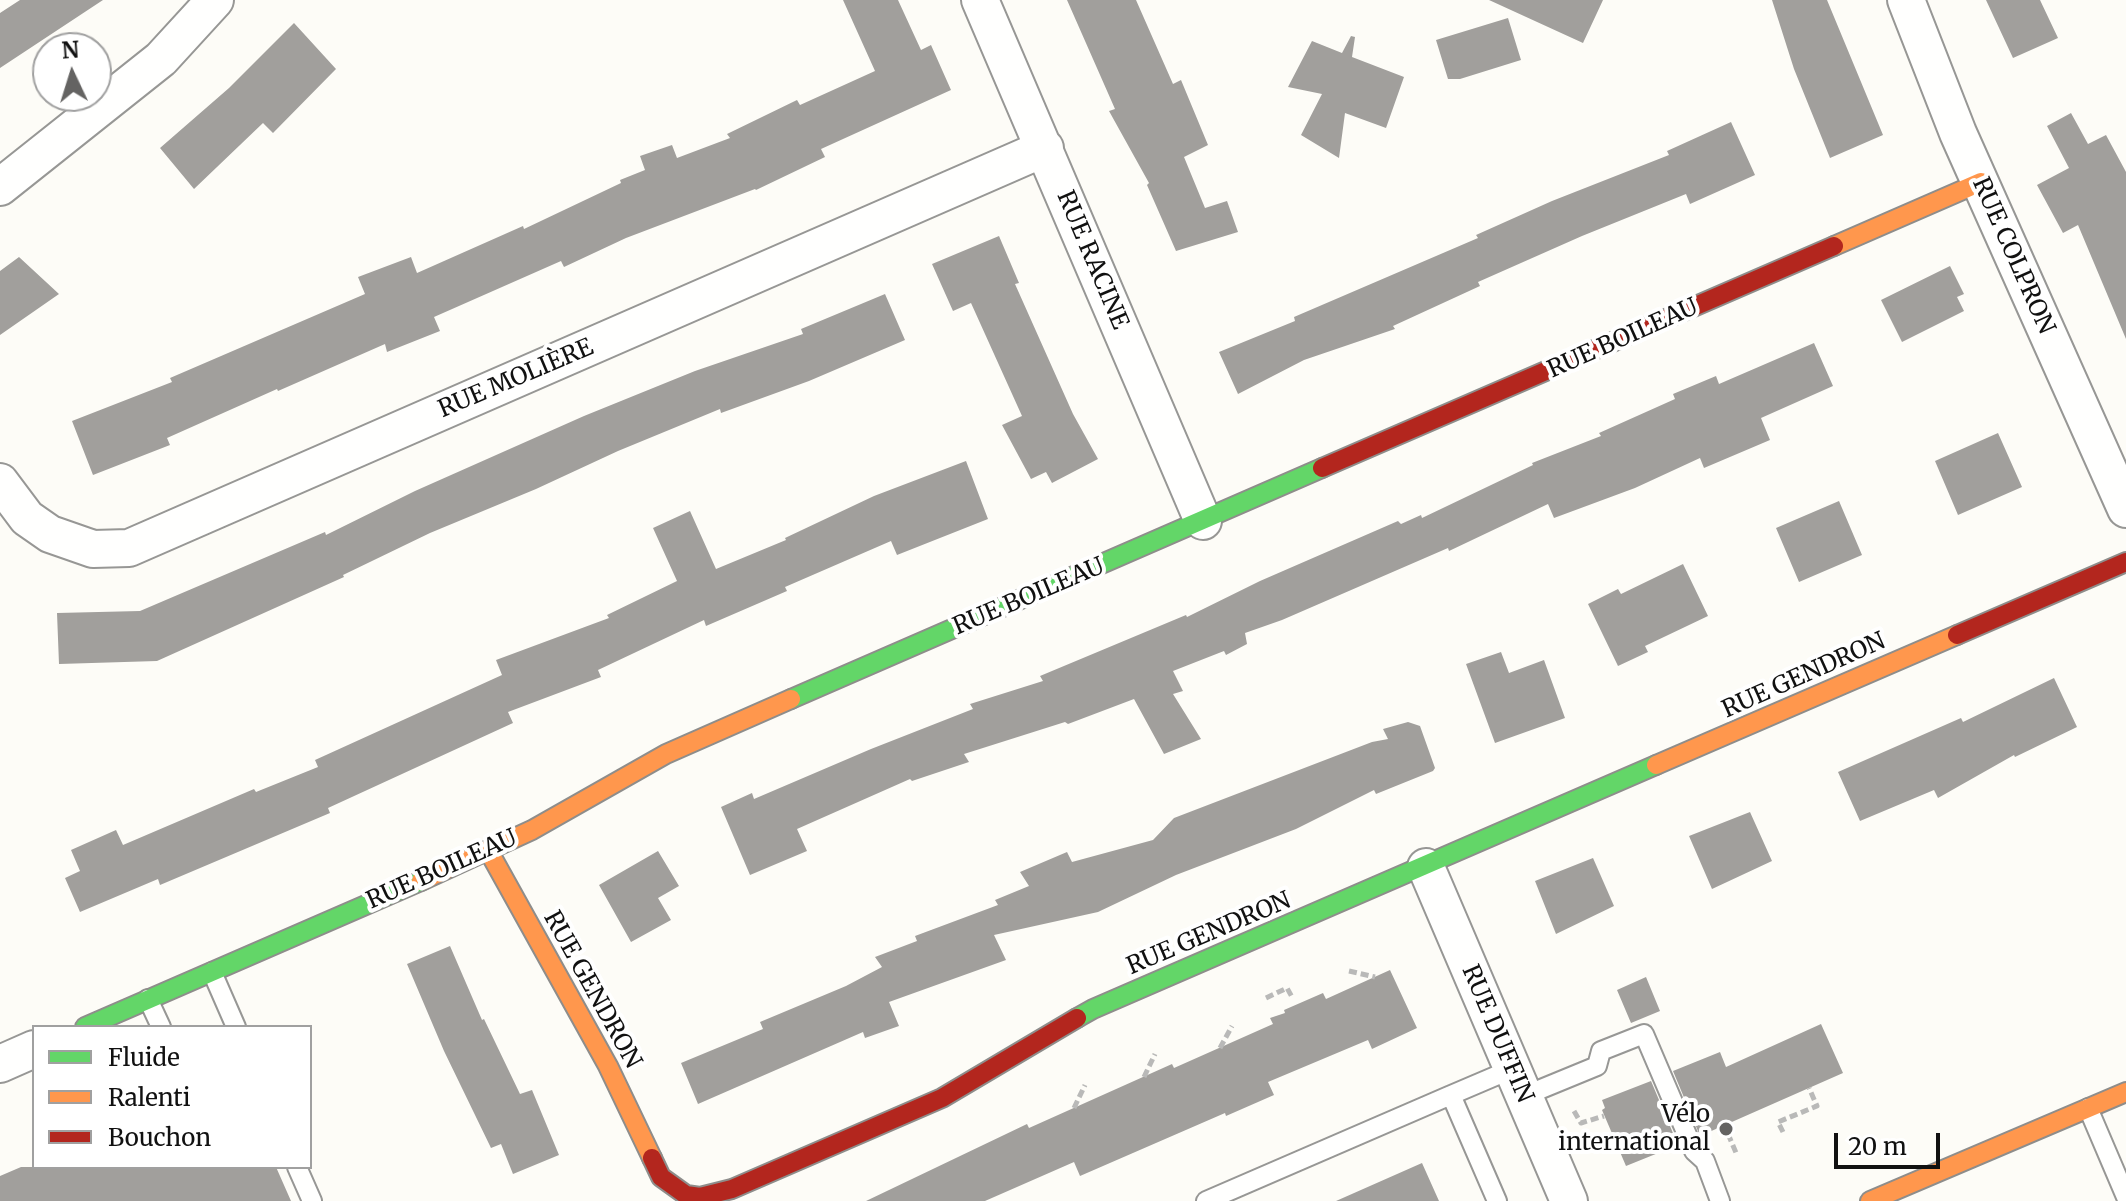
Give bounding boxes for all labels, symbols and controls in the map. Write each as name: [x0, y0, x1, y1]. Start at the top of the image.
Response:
north arrow: [32, 32, 112, 112]
text: N: [61, 35, 80, 65]
street label: RUE COLPRON: [1966, 173, 2060, 339]
street label: RUE RACINE: [1050, 187, 1134, 333]
street label: RUE BOILEAU: [1543, 293, 1703, 385]
street label: RUE MOLIÈRE: [434, 333, 598, 425]
street label: RUE BOILEAU: [949, 552, 1109, 642]
street label: RUE GENDRON: [1718, 627, 1890, 725]
street label: RUE BOILEAU: [362, 824, 522, 916]
street label: RUE GENDRON: [1123, 886, 1295, 982]
street label: RUE GENDRON: [537, 906, 647, 1074]
street label: RUE DUFFIN: [1455, 961, 1539, 1107]
legend: [32, 1025, 312, 1169]
text: Fluide: [108, 1042, 180, 1073]
text: Ralenti: [108, 1082, 191, 1113]
place label: Vélo international: [1558, 1101, 1710, 1157]
scale bar: [1838, 1117, 1944, 1167]
marker: Vélo international: [1717, 1120, 1735, 1138]
text: Bouchon: [108, 1122, 211, 1153]
text: 20 m: [1848, 1131, 1907, 1162]

